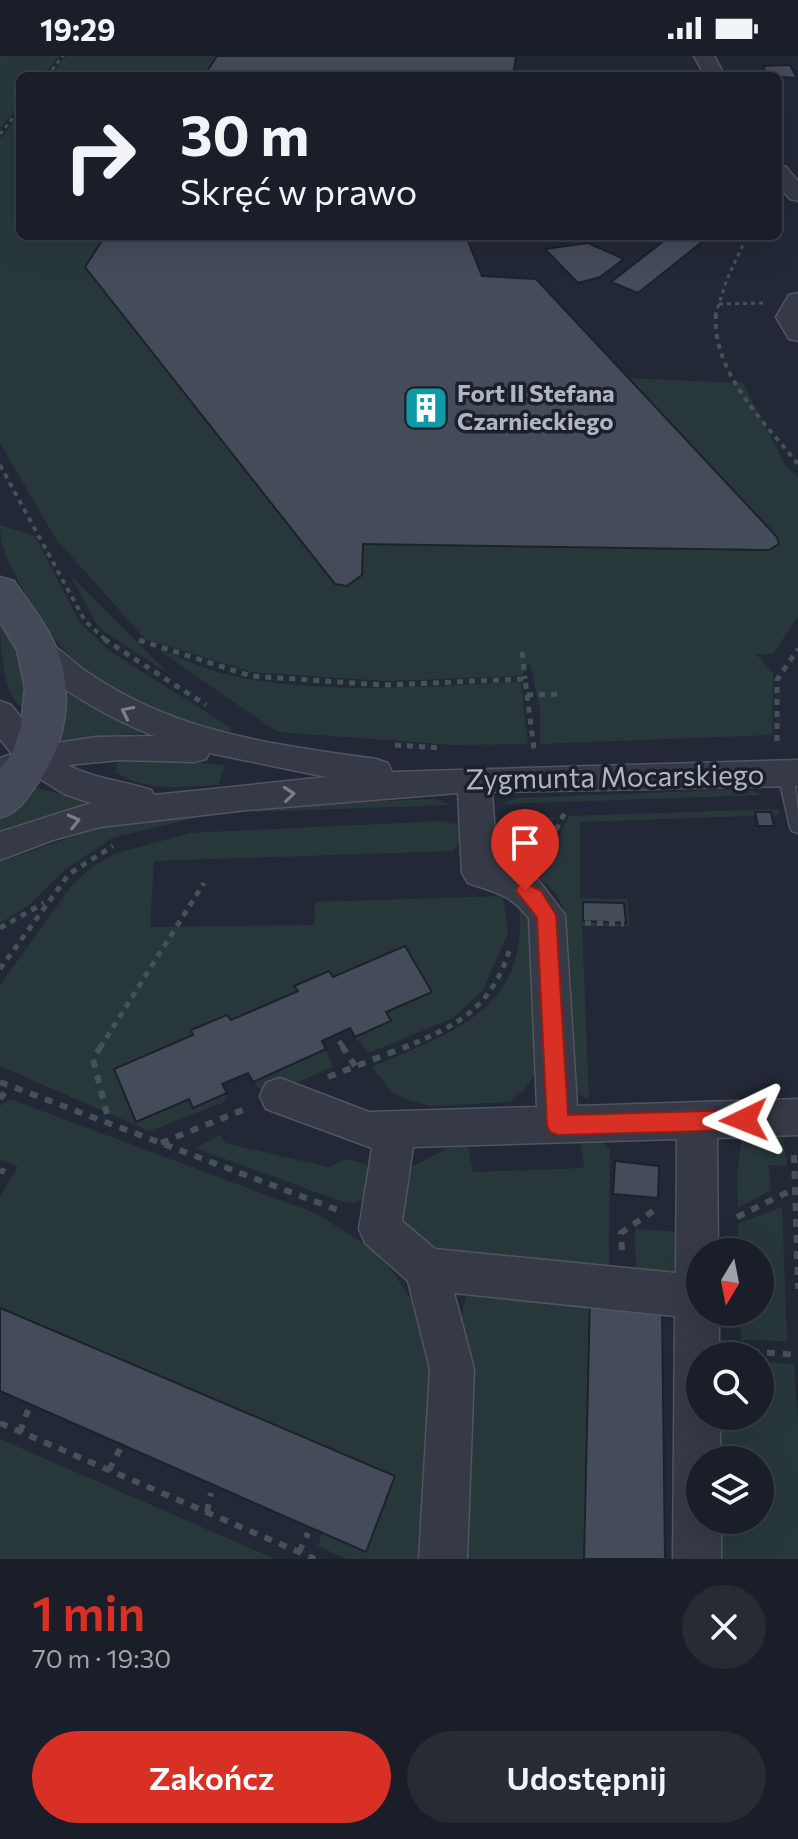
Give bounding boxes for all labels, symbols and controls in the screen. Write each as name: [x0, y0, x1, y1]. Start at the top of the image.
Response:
text: 19:29: [40, 10, 115, 47]
text: 30 m: [180, 99, 309, 168]
icon: right: [48, 104, 152, 208]
text: Skręć w prawo: [180, 168, 417, 212]
place label: Fort II Stefana Czarnieckiego: [457, 378, 615, 435]
building icon: Fort II Stefana Czarnieckiego: [402, 384, 450, 432]
one-way arrow: [121, 706, 136, 722]
street label: Zygmunta Mocarskiego: [465, 756, 765, 796]
one-way arrow: [283, 785, 296, 802]
pin: [491, 809, 559, 891]
one-way arrow: [66, 813, 80, 830]
icon: arrive: [503, 821, 547, 865]
position arrow: [702, 1078, 786, 1162]
north arrow: [686, 1238, 774, 1326]
map controls: [686, 1238, 774, 1534]
button: search: [686, 1342, 774, 1430]
button: layers: [686, 1446, 774, 1534]
text: 1 min: [32, 1582, 145, 1641]
button: close: [682, 1585, 766, 1669]
text: 70 m · 19:30: [32, 1642, 171, 1673]
button: Zakończ: [32, 1731, 391, 1823]
button: Udostępnij: [407, 1731, 766, 1823]

